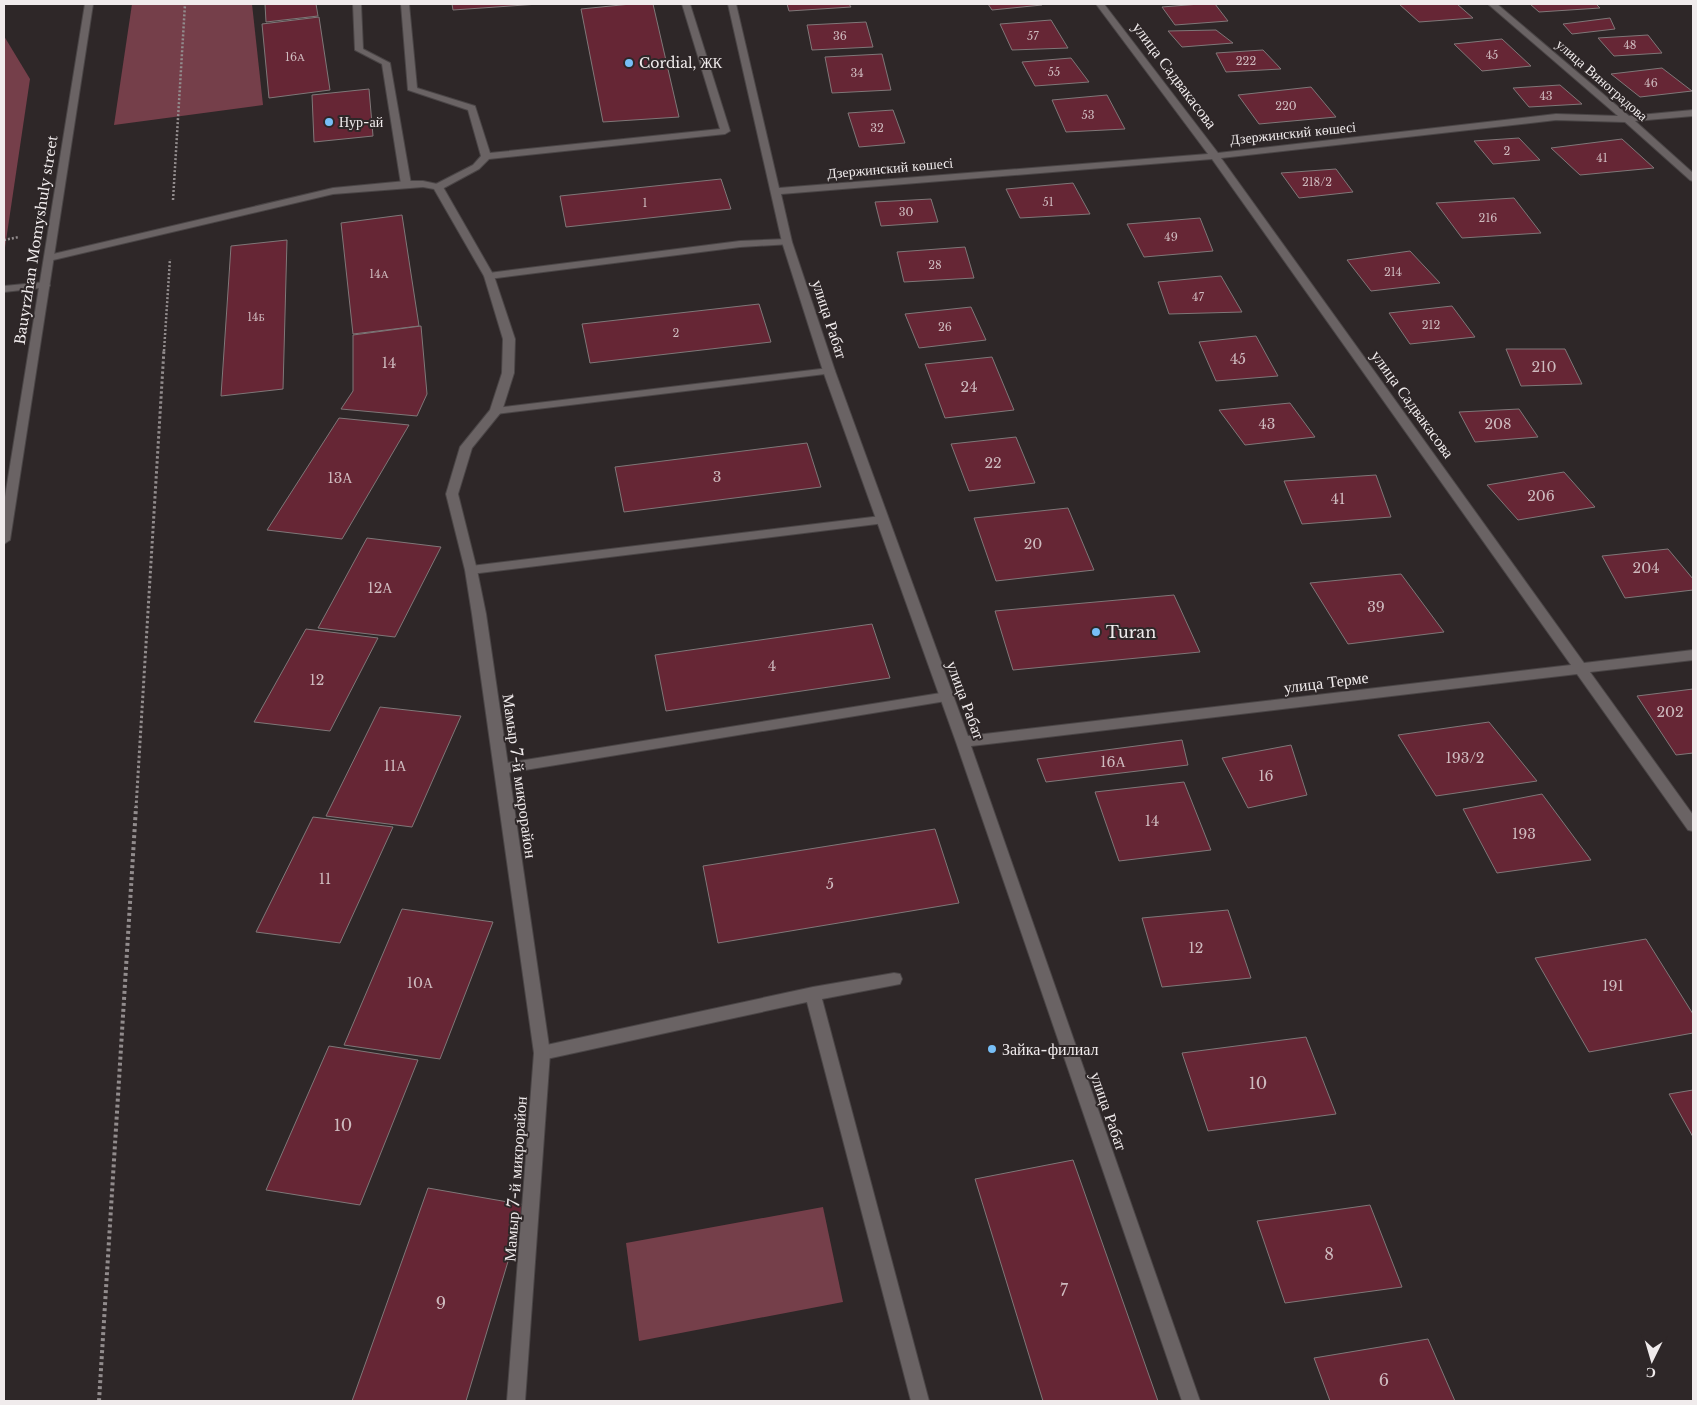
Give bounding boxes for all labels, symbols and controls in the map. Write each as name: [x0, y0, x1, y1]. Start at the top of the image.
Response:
street label: улица Садвакасова: [1128, 18, 1222, 132]
house number: 36: [833, 29, 847, 43]
house number: 57: [1027, 29, 1039, 43]
street label: улица Виноградова: [1552, 35, 1652, 125]
house number: 48: [1623, 38, 1637, 52]
house number: 45: [1486, 48, 1498, 62]
house number: 16А: [285, 50, 305, 64]
place label: Cordial, ЖК: [639, 54, 723, 72]
house number: 222: [1236, 54, 1256, 68]
marker: Cordial, ЖК: [623, 57, 635, 69]
house number: 55: [1048, 65, 1060, 79]
house number: 34: [850, 66, 864, 80]
house number: 46: [1644, 76, 1658, 90]
house number: 43: [1539, 89, 1553, 103]
house number: 220: [1275, 99, 1297, 113]
house number: 53: [1081, 108, 1095, 122]
place label: Нур-ай: [339, 113, 384, 131]
marker: Нур-ай: [323, 116, 335, 128]
street label: Дзержинский көшесі: [1229, 117, 1357, 149]
house number: 32: [870, 121, 884, 135]
street label: Bauyrzhan Momyshuly street: [11, 133, 62, 346]
house number: 2: [1504, 144, 1511, 158]
house number: 41: [1596, 151, 1608, 165]
street label: Дзержинский көшесі: [826, 154, 954, 182]
house number: 218/2: [1302, 175, 1332, 189]
house number: 51: [1042, 195, 1054, 209]
house number: 1: [643, 196, 648, 210]
house number: 30: [899, 205, 913, 219]
house number: 216: [1479, 211, 1497, 225]
house number: 49: [1164, 230, 1178, 244]
house number: 28: [928, 258, 942, 272]
house number: 214: [1384, 265, 1402, 279]
house number: 14А: [369, 267, 389, 281]
street label: улица Рабат: [808, 277, 852, 361]
house number: 47: [1192, 290, 1204, 304]
house number: 14Б: [247, 310, 265, 324]
house number: 212: [1422, 318, 1440, 332]
house number: 26: [938, 320, 952, 334]
house number: 2: [673, 326, 680, 340]
street label: улица Садвакасова: [1367, 346, 1459, 462]
house number: 45: [1230, 350, 1246, 368]
house number: 14: [382, 354, 396, 372]
house number: 210: [1532, 358, 1556, 376]
house number: 24: [961, 378, 977, 396]
house number: 43: [1259, 415, 1275, 433]
house number: 208: [1484, 415, 1512, 433]
house number: 22: [984, 454, 1002, 472]
house number: 3: [713, 468, 721, 486]
house number: 13А: [328, 469, 353, 487]
house number: 206: [1527, 487, 1555, 505]
house number: 41: [1331, 490, 1345, 508]
house number: 20: [1024, 535, 1042, 553]
house number: 204: [1633, 559, 1659, 577]
house number: 12А: [368, 579, 393, 597]
house number: 39: [1367, 598, 1385, 616]
place label: Turan: [1106, 622, 1156, 642]
marker: Turan: [1090, 626, 1102, 638]
house number: 4: [768, 657, 776, 675]
street label: улица Рабат: [943, 658, 989, 742]
street label: улица Терме: [1282, 667, 1370, 697]
house number: 12: [310, 671, 324, 689]
street label: Мамыр 7-й микрорайон: [499, 693, 541, 860]
house number: 202: [1656, 703, 1684, 721]
house number: 193/2: [1446, 749, 1484, 767]
house number: 16А: [1100, 753, 1127, 771]
house number: 11А: [384, 757, 407, 775]
house number: 16: [1258, 767, 1274, 785]
house number: 14: [1145, 812, 1159, 830]
house number: 193: [1512, 825, 1536, 843]
house number: 11: [319, 870, 331, 888]
house number: 5: [826, 875, 834, 893]
house number: 12: [1189, 939, 1203, 957]
house number: 10А: [407, 974, 434, 992]
house number: 191: [1602, 977, 1624, 995]
place label: Зайка-филиал: [1002, 1039, 1098, 1059]
marker: Зайка-филиал: [986, 1043, 998, 1055]
street label: улица Рабат: [1086, 1069, 1132, 1153]
house number: 10: [1249, 1073, 1267, 1093]
street label: Мамыр 7-й микрорайон: [499, 1095, 531, 1262]
house number: 10: [334, 1115, 352, 1135]
house number: 8: [1324, 1244, 1334, 1264]
house number: 7: [1060, 1280, 1069, 1300]
house number: 9: [436, 1293, 446, 1313]
north arrow: [1627, 1335, 1677, 1385]
text: С: [1645, 1364, 1657, 1382]
house number: 6: [1379, 1370, 1389, 1390]

